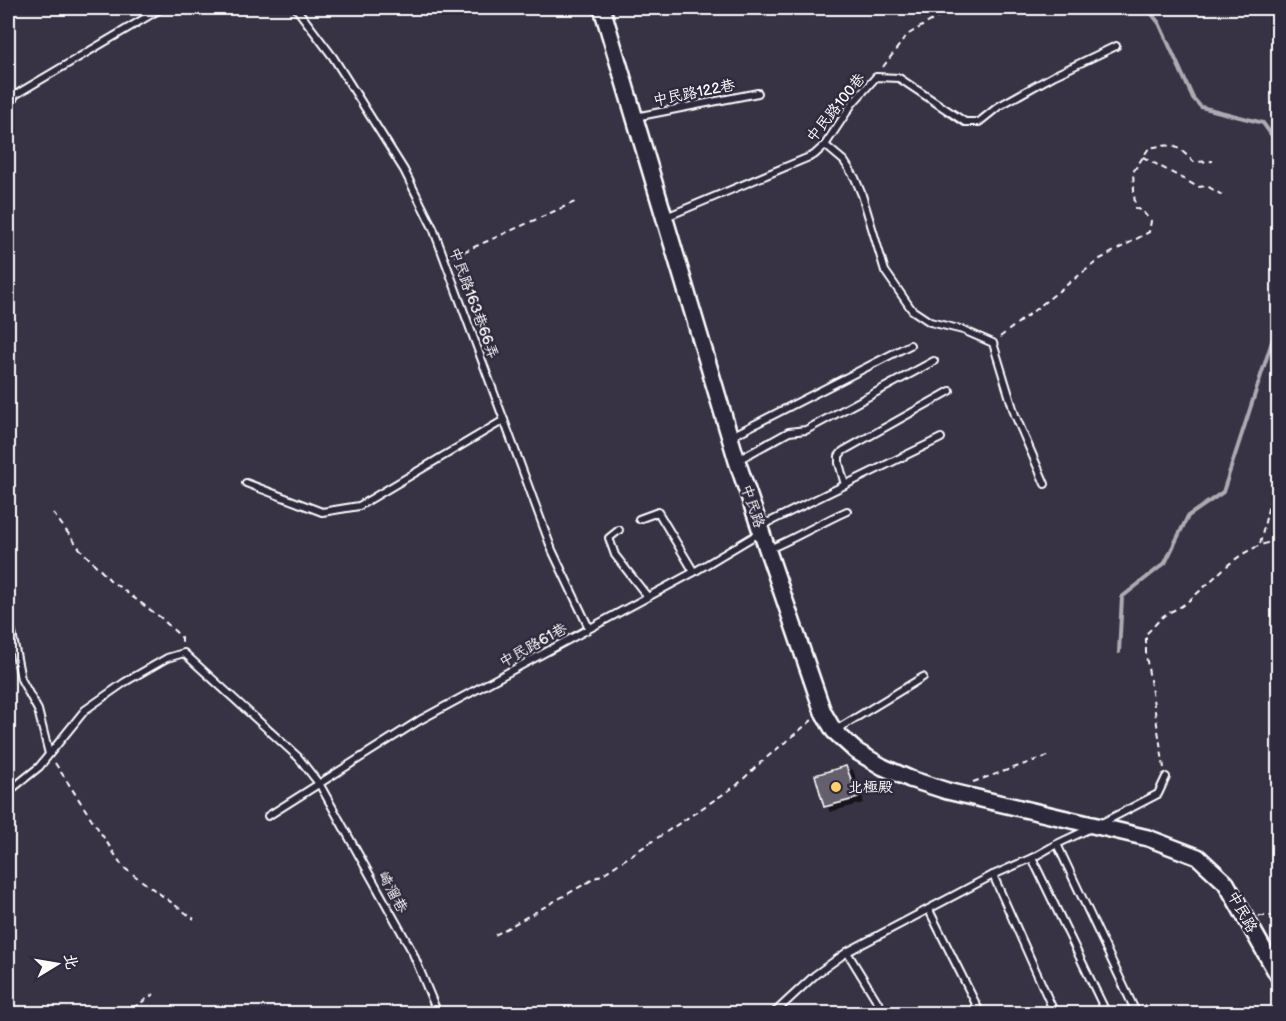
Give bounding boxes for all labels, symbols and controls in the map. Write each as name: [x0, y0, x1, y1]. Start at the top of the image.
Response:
street label: 中民路100巷: [802, 70, 870, 146]
street label: 中民路122巷: [651, 76, 737, 110]
street label: 中民路163巷66弄: [445, 245, 503, 361]
street label: 中民路: [737, 482, 769, 530]
street label: 中民路61巷: [496, 619, 570, 671]
place label: 北極殿: [848, 778, 893, 797]
marker: 北極殿: [829, 780, 843, 794]
street label: 崎溜巷: [374, 868, 412, 916]
street label: 中民路: [1223, 888, 1261, 936]
north arrow: [27, 934, 87, 994]
text: 北: [59, 952, 81, 971]

